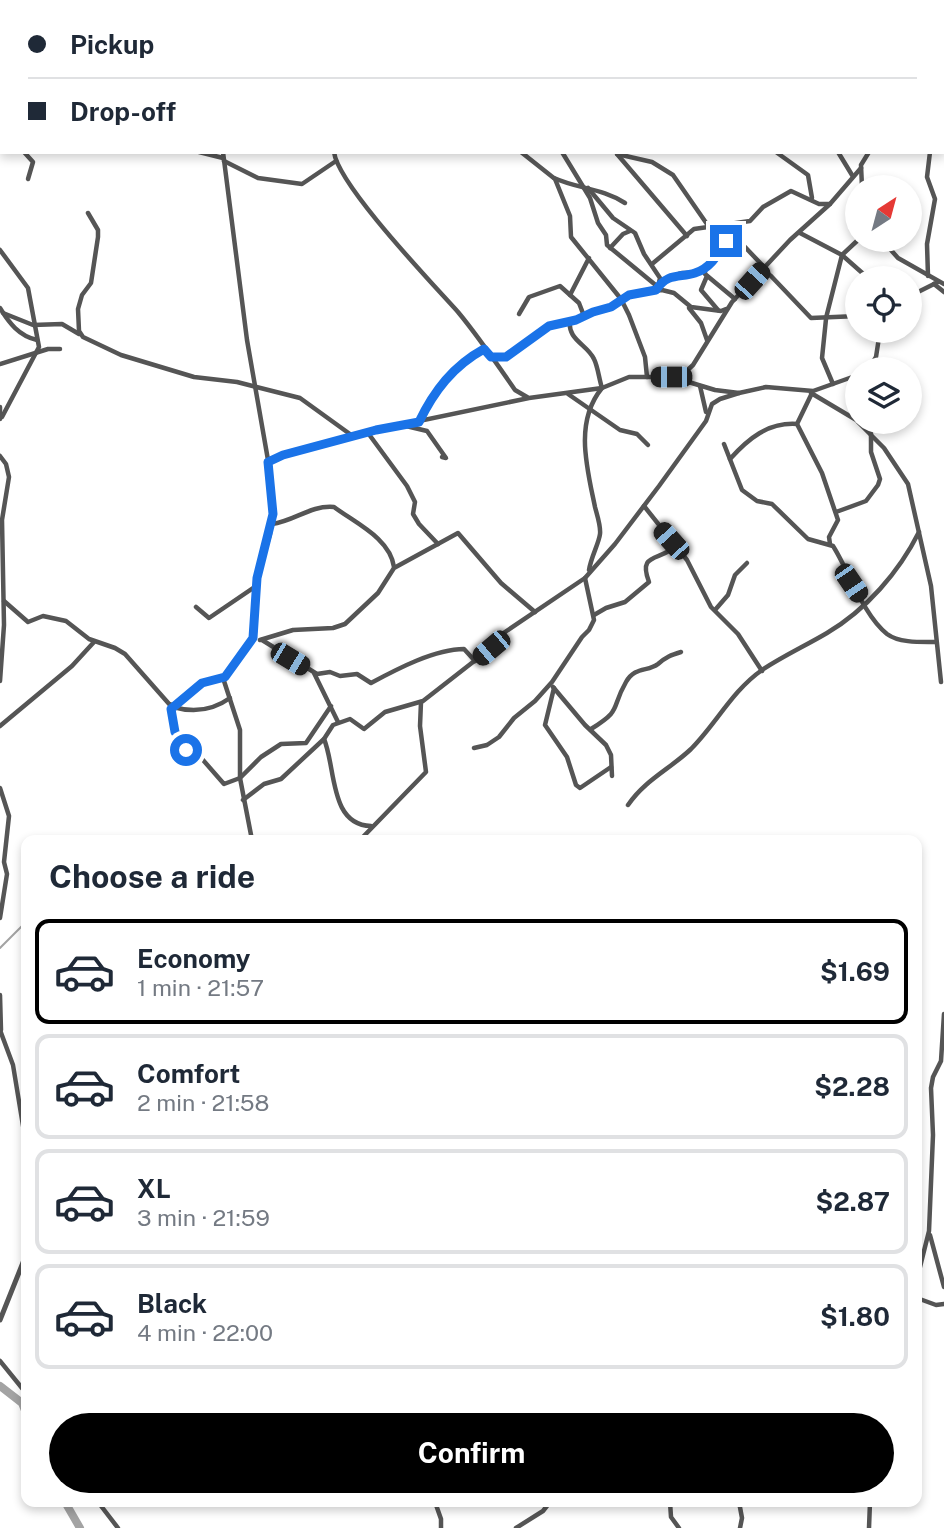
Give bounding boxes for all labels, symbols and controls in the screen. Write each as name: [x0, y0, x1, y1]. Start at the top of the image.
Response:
text: Pickup: [70, 29, 154, 60]
text: Drop-off: [70, 96, 176, 127]
north arrow: [845, 175, 922, 252]
map controls: [845, 175, 922, 434]
route end: [710, 225, 742, 257]
car: [731, 258, 774, 304]
button: locate: [845, 266, 922, 343]
button: layers: [845, 357, 922, 434]
car: [651, 367, 693, 388]
car: [650, 518, 693, 564]
car: [831, 560, 872, 606]
car: [469, 626, 514, 670]
car: [267, 639, 314, 679]
route start: [170, 734, 202, 766]
text: Choose a ride: [49, 858, 255, 895]
icon: car: [53, 940, 116, 1003]
text: Economy: [137, 943, 250, 974]
text: $1.69: [820, 956, 890, 987]
text: 1 min · 21:57: [137, 974, 264, 1001]
icon: car: [53, 1055, 116, 1118]
text: Comfort: [137, 1058, 240, 1089]
text: $2.28: [814, 1071, 890, 1102]
text: 2 min · 21:58: [137, 1089, 270, 1116]
icon: car: [53, 1170, 116, 1233]
text: XL: [137, 1173, 171, 1204]
text: $2.87: [815, 1186, 890, 1217]
text: 3 min · 21:59: [137, 1204, 270, 1231]
icon: car: [53, 1285, 116, 1348]
text: Black: [137, 1288, 207, 1319]
text: $1.80: [820, 1301, 890, 1332]
text: 4 min · 22:00: [137, 1319, 273, 1346]
button: Confirm: [49, 1413, 894, 1493]

